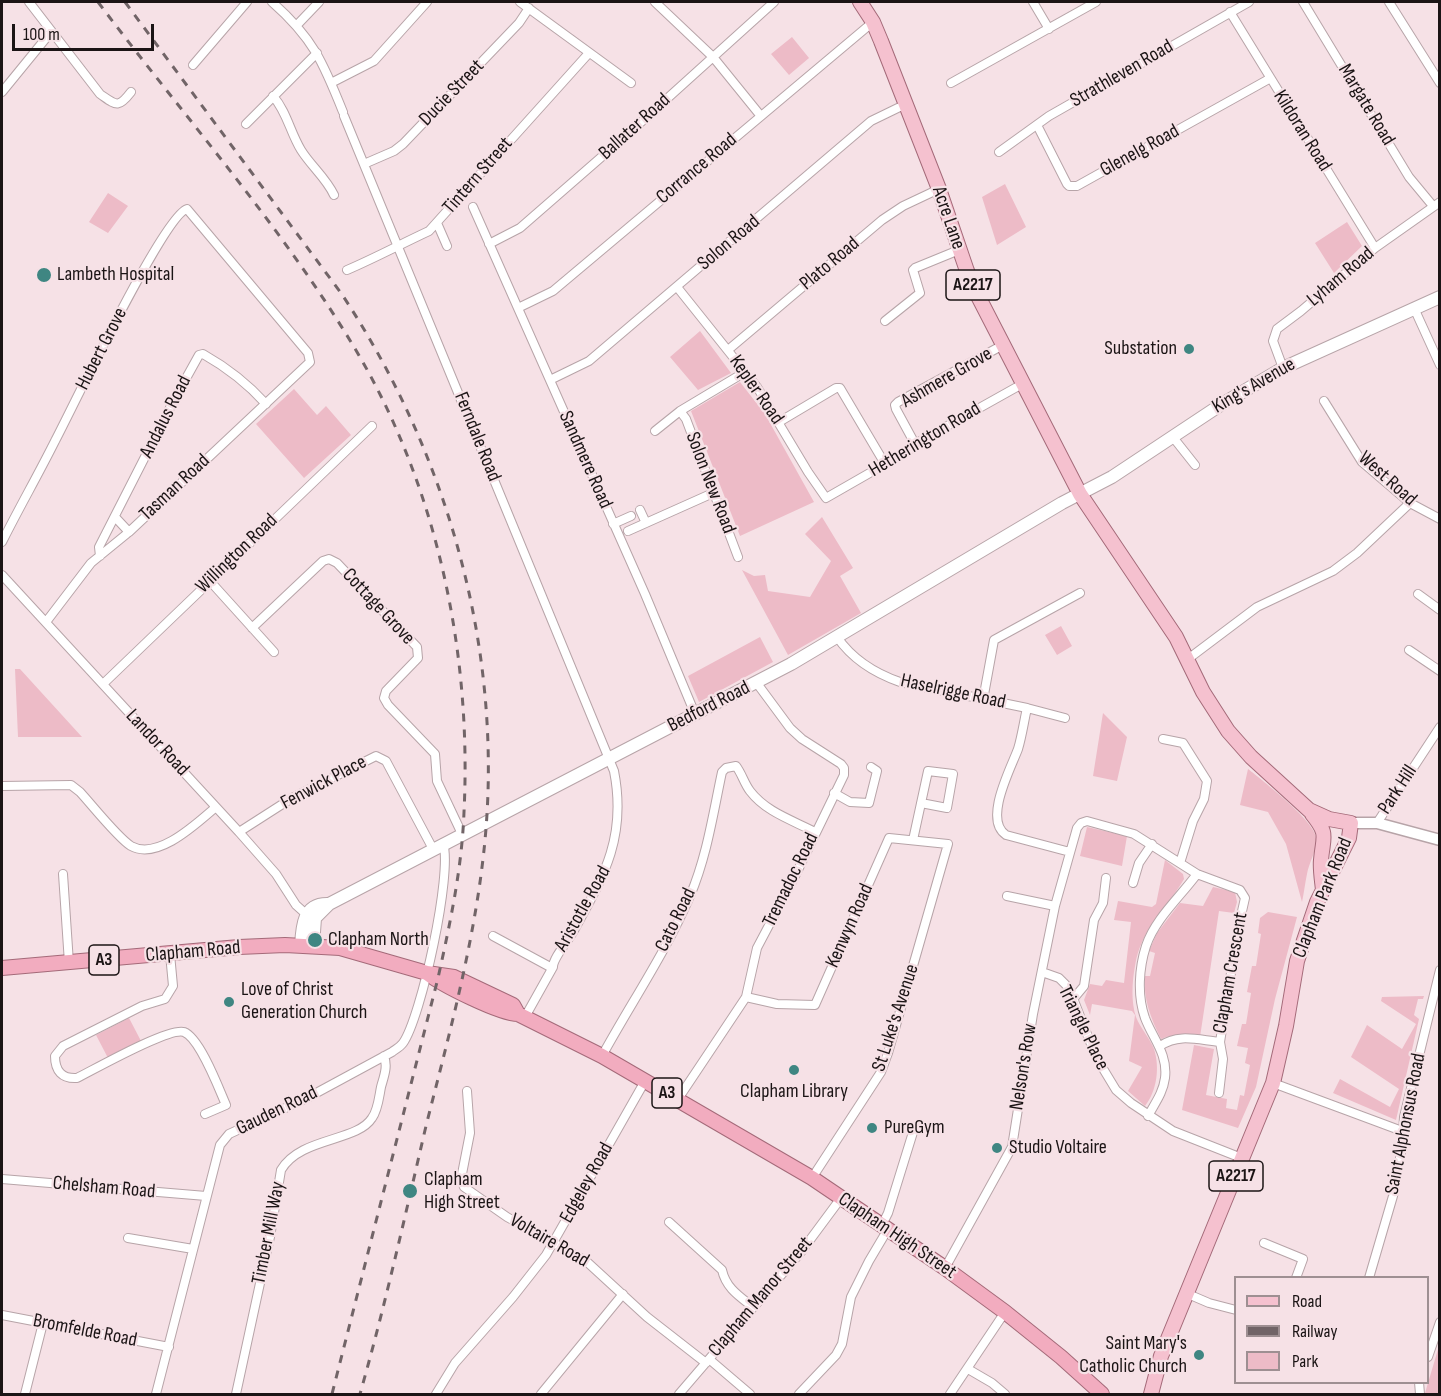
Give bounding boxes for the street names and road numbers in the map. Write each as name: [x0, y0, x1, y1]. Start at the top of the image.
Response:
street label: Strathleven Road: [1066, 35, 1178, 113]
street label: Ducie Street: [414, 55, 490, 131]
street label: Margate Road: [1332, 60, 1400, 150]
street label: Kildoran Road: [1268, 86, 1336, 176]
street label: Ballater Road: [594, 89, 676, 165]
street label: Glenelg Road: [1096, 120, 1184, 182]
street label: Corrance Road: [652, 128, 742, 210]
street label: Tintern Street: [438, 133, 518, 219]
street label: Acre Lane: [926, 183, 970, 253]
street label: Solon Road: [693, 210, 765, 276]
street label: Plato Road: [795, 232, 865, 296]
street label: Lyham Road: [1303, 242, 1379, 312]
road number: A2217: [946, 270, 1000, 300]
street label: Hubert Grove: [71, 304, 133, 394]
street label: Ashmere Grove: [897, 342, 997, 414]
street label: Kepler Road: [724, 351, 788, 429]
street label: King's Avenue: [1208, 353, 1300, 419]
street label: Andalus Road: [135, 372, 197, 462]
street label: Ferndale Road: [448, 389, 506, 485]
street label: Hetherington Road: [865, 397, 985, 483]
street label: Sandmere Road: [553, 408, 617, 512]
street label: Solon New Road: [680, 429, 740, 537]
street label: West Road: [1353, 446, 1421, 512]
street label: Tasman Road: [135, 449, 215, 527]
street label: Willington Road: [191, 509, 283, 599]
street label: Cottage Grove: [337, 564, 419, 650]
street label: Haselrigge Road: [898, 669, 1008, 715]
street label: Bedford Road: [664, 676, 754, 738]
street label: Landor Road: [120, 705, 194, 781]
street label: Fenwick Place: [277, 750, 371, 816]
street label: Park Hill: [1373, 761, 1423, 819]
street label: Tremadoc Road: [758, 829, 824, 931]
street label: Clapham Park Road: [1288, 834, 1358, 962]
street label: Aristotle Road: [550, 862, 616, 956]
street label: Kenwyn Road: [821, 880, 879, 972]
street label: Cato Road: [650, 884, 702, 956]
street label: Clapham Crescent: [1209, 910, 1253, 1036]
street label: Clapham Road: [145, 936, 241, 968]
road number: A3: [89, 945, 119, 975]
street label: St Luke's Avenue: [867, 961, 925, 1075]
street label: Triangle Place: [1052, 982, 1114, 1074]
street label: Nelson's Row: [1005, 1022, 1043, 1112]
street label: Saint Alphonsus Road: [1381, 1051, 1431, 1197]
road number: A3: [652, 1078, 682, 1108]
street label: Gauden Road: [232, 1081, 322, 1141]
street label: Edgeley Road: [555, 1139, 619, 1227]
road number: A2217: [1209, 1161, 1263, 1191]
street label: Chelsham Road: [52, 1172, 156, 1204]
street label: Timber Mill Way: [247, 1180, 291, 1286]
street label: Clapham High Street: [833, 1188, 961, 1284]
street label: Voltaire Road: [505, 1209, 593, 1273]
street label: Clapham Manor Street: [704, 1232, 818, 1362]
street label: Bromfelde Road: [31, 1309, 139, 1353]

